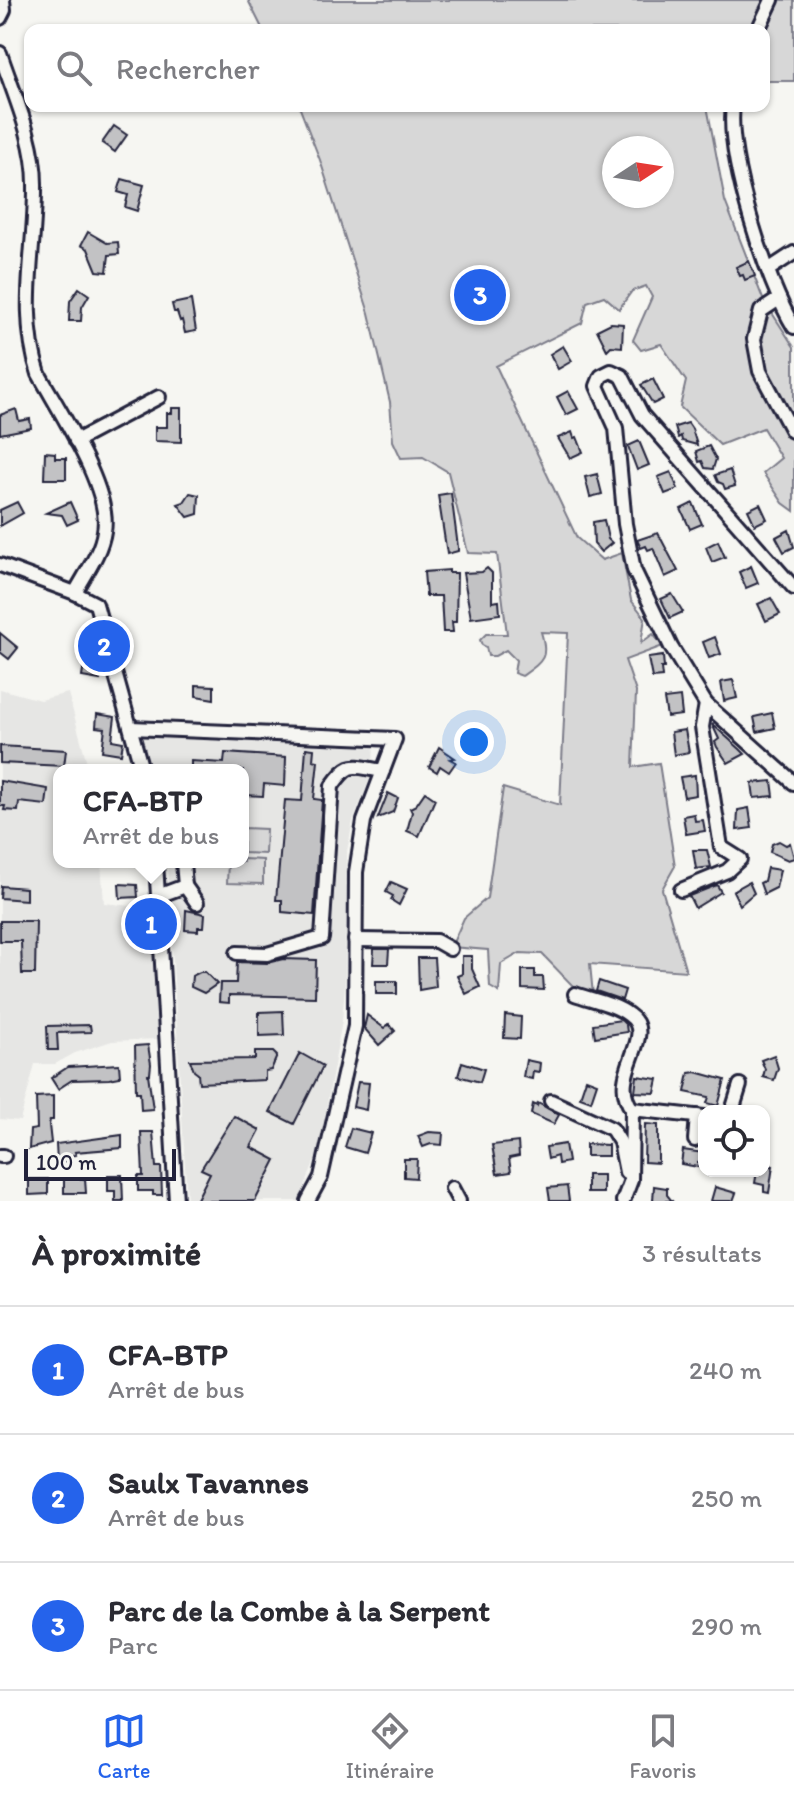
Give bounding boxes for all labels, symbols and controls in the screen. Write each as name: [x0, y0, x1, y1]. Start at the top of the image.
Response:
search box: [24, 24, 770, 112]
icon: search: [52, 46, 96, 90]
text: Rechercher: [116, 50, 260, 87]
north arrow: [602, 136, 674, 208]
pin: 3: [454, 265, 506, 325]
pin: 2: [78, 616, 130, 676]
your location: [454, 722, 494, 762]
popup: [53, 764, 249, 868]
text: CFA-BTP: [83, 782, 202, 819]
text: Arrêt de bus: [83, 819, 219, 851]
pin: 1: [125, 894, 177, 954]
map controls: [698, 1105, 770, 1177]
button: locate: [698, 1105, 770, 1177]
scale bar: [24, 1145, 176, 1181]
text: 100 m: [36, 1149, 97, 1176]
text: À proximité: [32, 1233, 201, 1274]
text: 3 résultats: [642, 1237, 762, 1269]
text: CFA-BTP: [108, 1336, 228, 1373]
text: 1: [52, 1354, 64, 1386]
text: 240 m: [689, 1354, 762, 1386]
text: Arrêt de bus: [108, 1373, 245, 1405]
text: Saulx Tavannes: [108, 1464, 309, 1501]
text: 2: [51, 1482, 65, 1514]
text: 250 m: [691, 1482, 762, 1514]
text: Arrêt de bus: [108, 1501, 245, 1533]
text: Parc de la Combe à la Serpent: [108, 1592, 490, 1629]
text: 3: [51, 1610, 65, 1642]
text: 290 m: [691, 1610, 762, 1642]
text: Parc: [108, 1629, 158, 1661]
tab: Carte: [98, 1709, 151, 1784]
tab: Itinéraire: [346, 1709, 434, 1784]
tab: Favoris: [629, 1709, 696, 1784]

